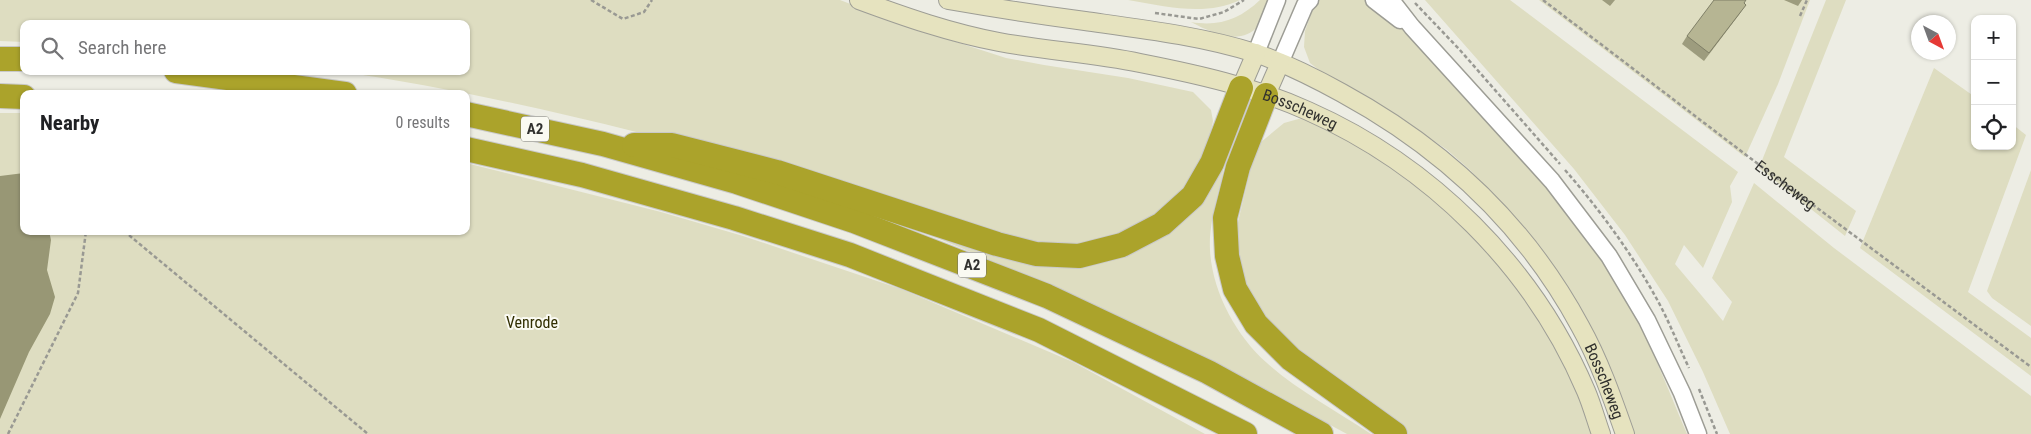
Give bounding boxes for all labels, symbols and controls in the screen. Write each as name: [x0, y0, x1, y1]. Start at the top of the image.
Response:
north arrow: [1911, 15, 1956, 60]
map controls: [1971, 15, 2016, 150]
button: +: [1971, 15, 2016, 60]
search box: [20, 20, 470, 75]
icon: search: [38, 34, 66, 62]
text: Search here: [78, 36, 166, 59]
button: −: [1971, 60, 2016, 105]
street label: Bosscheweg: [1260, 85, 1341, 134]
button: locate: [1971, 105, 2016, 150]
text: Nearby: [40, 111, 99, 135]
text: 0 results: [395, 113, 450, 132]
road number: A2: [521, 116, 549, 142]
street label: Esscheweg: [1751, 156, 1820, 214]
road number: A2: [958, 252, 986, 278]
park label: Venrode: [506, 313, 558, 332]
street label: Bosscheweg: [1581, 340, 1628, 422]

